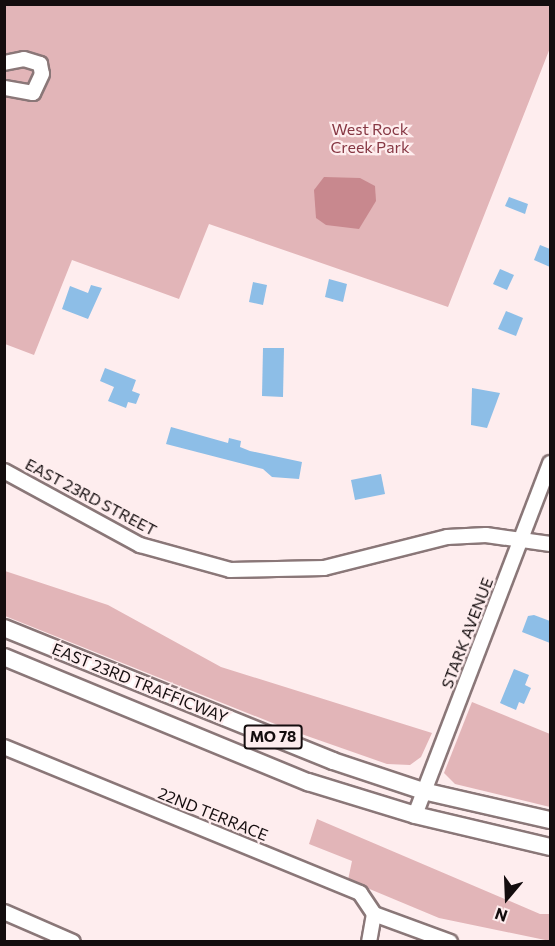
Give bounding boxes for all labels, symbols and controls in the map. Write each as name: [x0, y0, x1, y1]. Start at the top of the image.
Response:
park label: West Rock Creek Park: [330, 119, 410, 157]
street label: EAST 23RD STREET: [22, 454, 160, 540]
street label: STARK AVENUE: [437, 575, 497, 691]
street label: EAST 23RD TRAFFICWAY: [49, 639, 231, 727]
road number: MO 78: [243, 725, 303, 749]
street label: 22ND TERRACE: [155, 783, 271, 845]
north arrow: [477, 868, 537, 928]
text: N: [492, 905, 510, 926]

